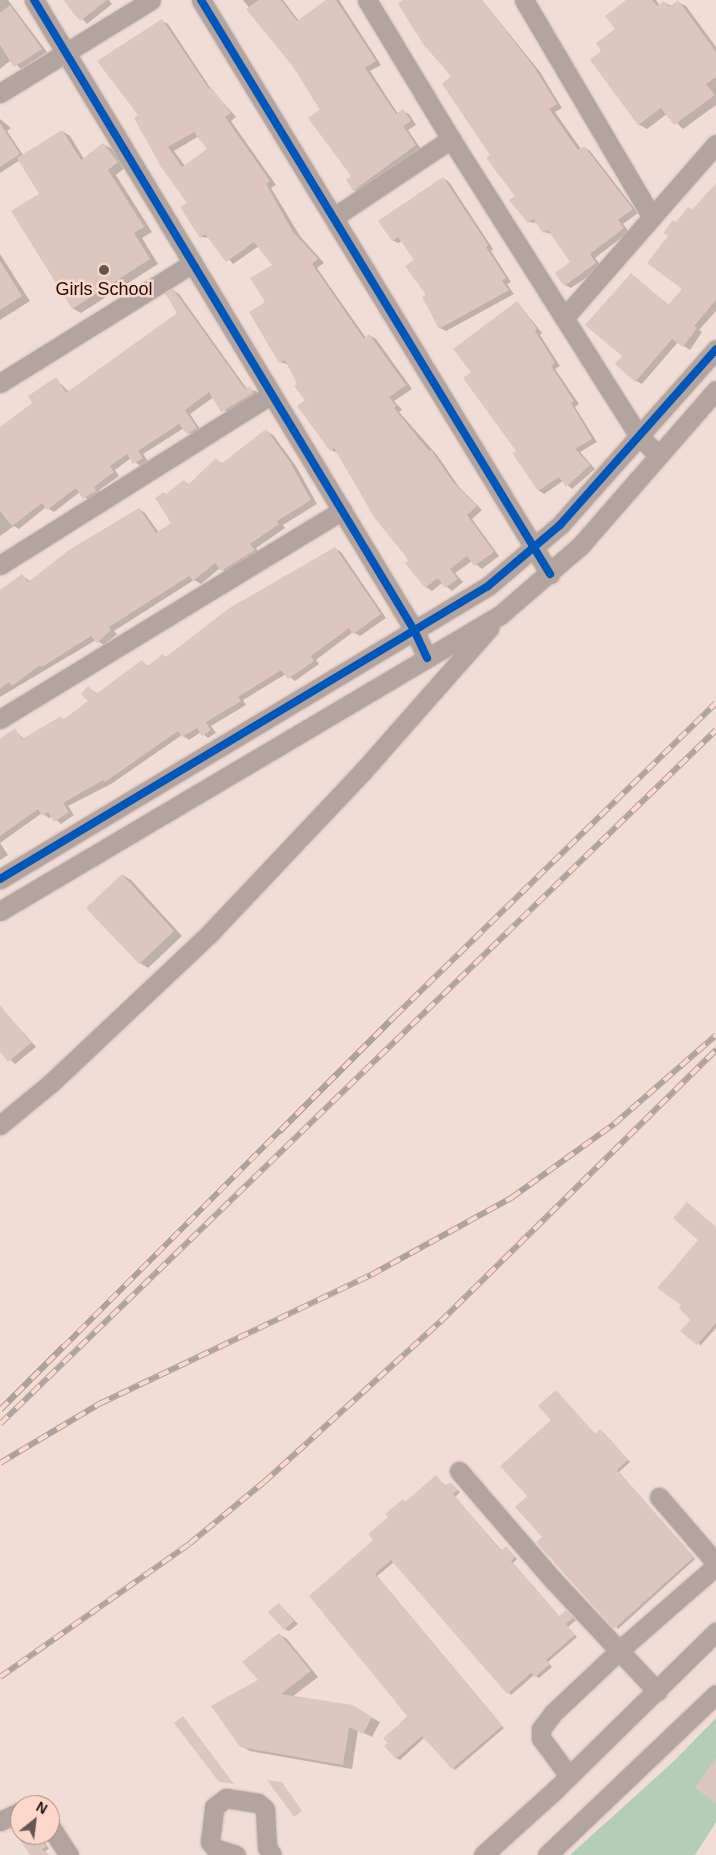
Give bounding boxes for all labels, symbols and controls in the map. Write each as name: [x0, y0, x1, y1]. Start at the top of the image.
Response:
marker: Girls School: [98, 264, 110, 276]
place label: Girls School: [55, 278, 153, 300]
north arrow: [10, 1795, 60, 1845]
text: N: [33, 1798, 50, 1817]

